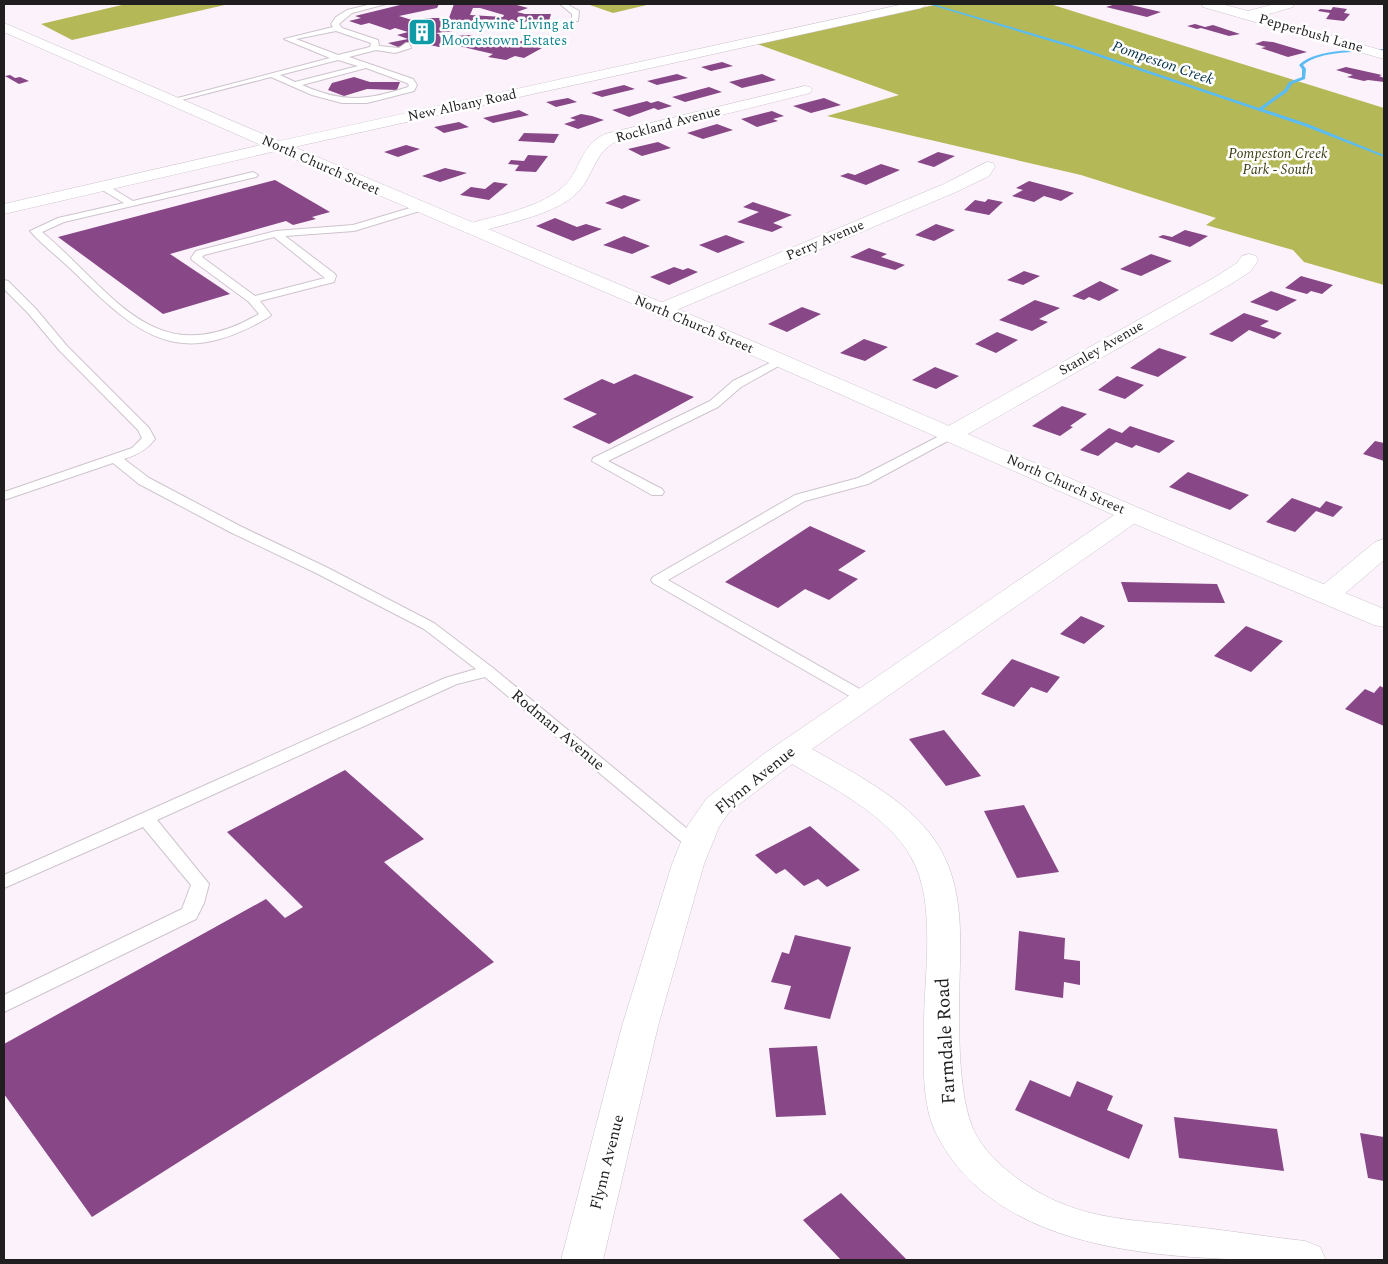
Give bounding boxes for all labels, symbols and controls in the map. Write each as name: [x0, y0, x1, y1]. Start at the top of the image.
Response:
street label: Pepperbush Lane: [1256, 8, 1366, 58]
place label: Brandywine Living at Moorestown Estates: [441, 14, 574, 51]
building icon: Brandywine Living at Moorestown Estates: [407, 17, 437, 47]
water label: Pompeston Creek: [1109, 35, 1217, 91]
street label: New Albany Road: [406, 83, 519, 127]
street label: Rockland Avenue: [613, 100, 723, 148]
street label: North Church Street: [258, 129, 384, 201]
park label: Pompeston Creek Park - South: [1228, 143, 1328, 180]
street label: Perry Avenue: [783, 214, 867, 266]
street label: North Church Street: [631, 289, 757, 359]
street label: Stanley Avenue: [1055, 315, 1148, 381]
street label: North Church Street: [1003, 448, 1129, 520]
street label: Rodman Avenue: [506, 684, 610, 776]
street label: Flynn Avenue: [710, 740, 800, 820]
street label: Farmdale Road: [928, 977, 964, 1105]
street label: Flynn Avenue: [584, 1112, 630, 1212]

